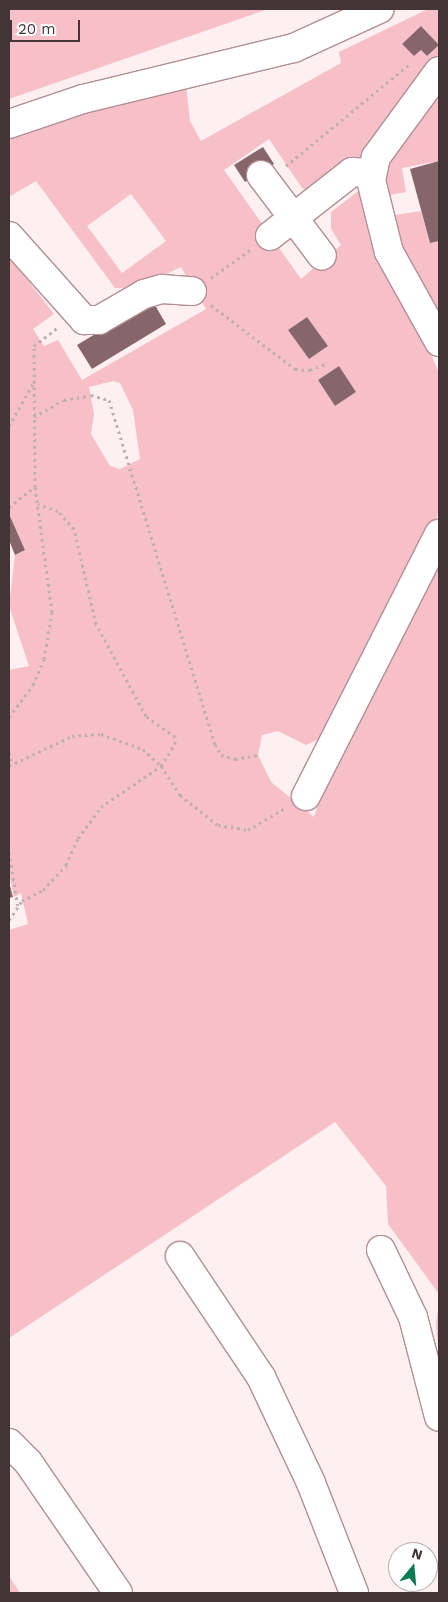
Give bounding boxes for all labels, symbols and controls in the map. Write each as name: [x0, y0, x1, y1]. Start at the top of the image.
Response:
scale bar: [12, 10, 82, 42]
text: 20 m: [18, 20, 56, 38]
north arrow: [388, 1542, 438, 1592]
text: N: [410, 1544, 424, 1563]

